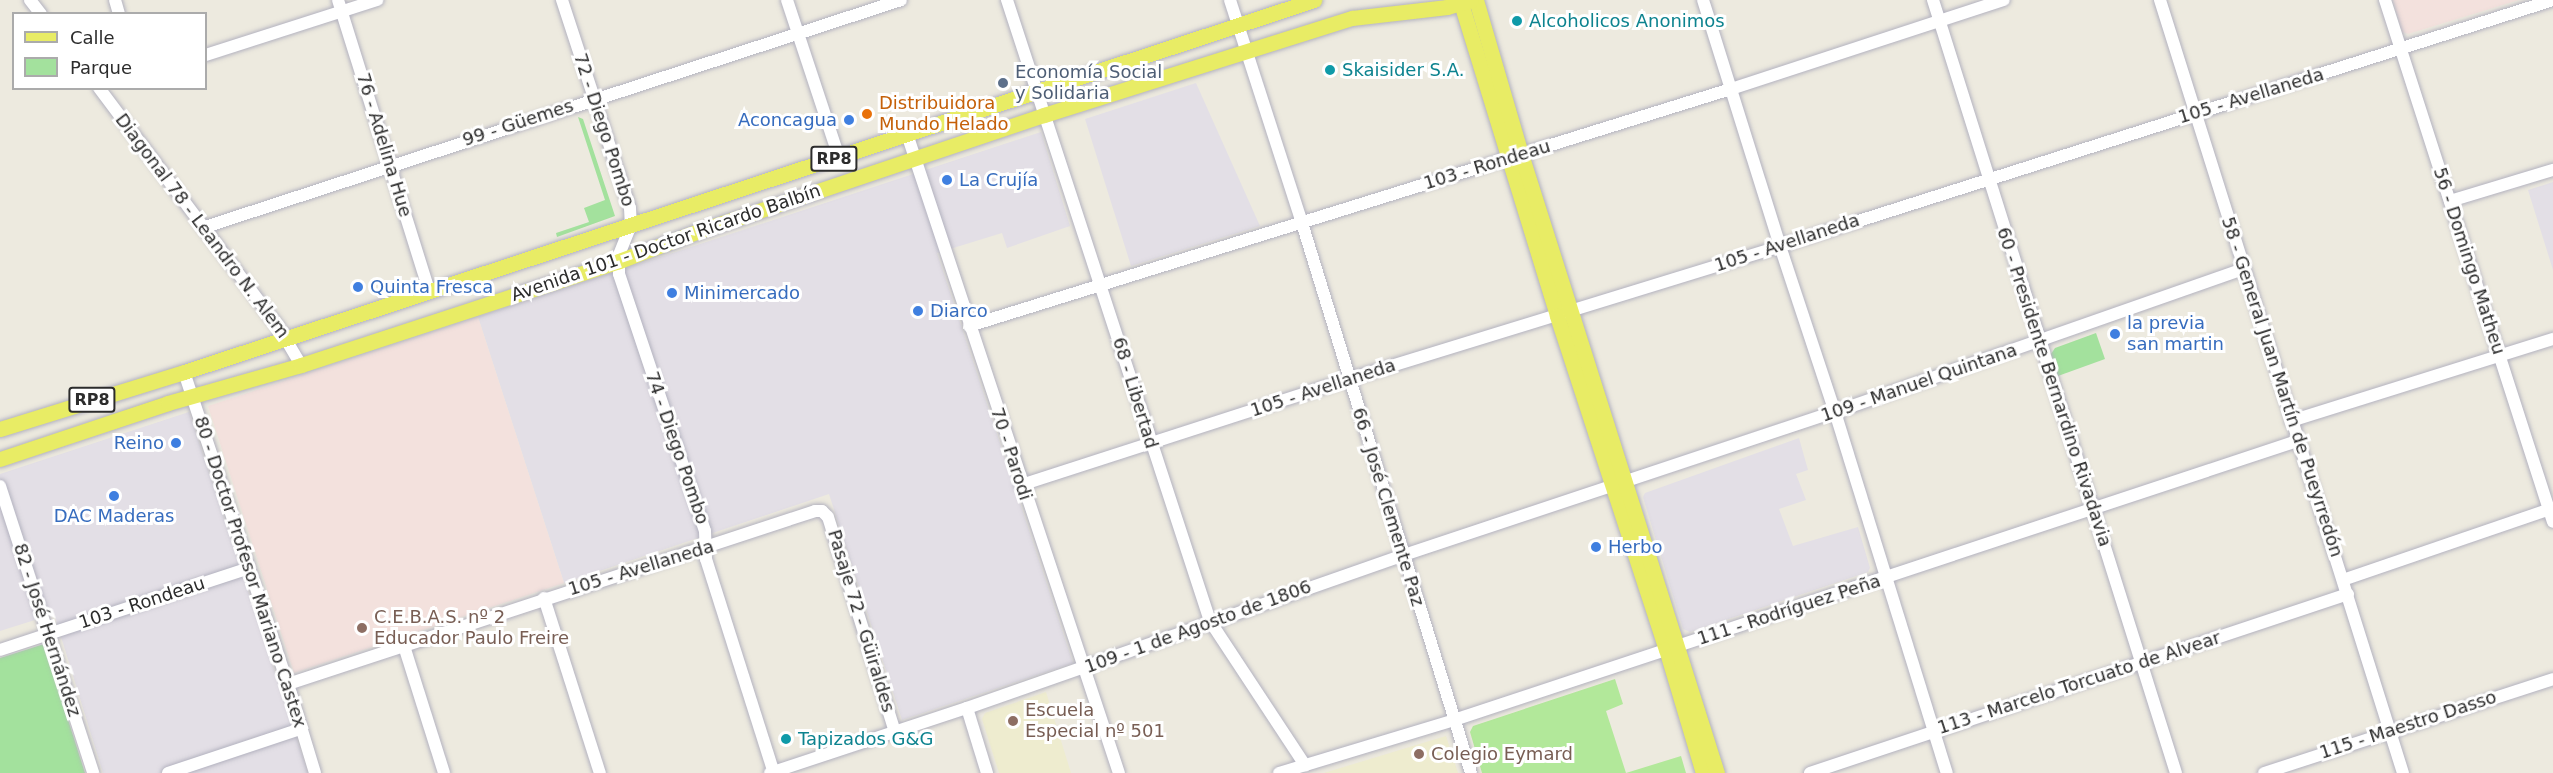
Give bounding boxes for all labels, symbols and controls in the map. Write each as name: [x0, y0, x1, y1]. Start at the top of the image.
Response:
place label: Alcoholicos Anonimos: [1529, 10, 1725, 32]
legend: [12, 12, 207, 90]
marker: Alcoholicos Anonimos: [1510, 14, 1524, 28]
text: Calle: [70, 27, 115, 48]
street label: 72 - Diego Pombo: [569, 51, 639, 209]
text: Parque: [70, 57, 132, 78]
place label: Skaisider S.A.: [1342, 59, 1464, 81]
place label: Economía Social y Solidaria: [1015, 62, 1162, 104]
marker: Skaisider S.A.: [1323, 63, 1337, 77]
street label: 105 - Avellaneda: [2176, 64, 2326, 128]
street label: 76 - Adelina Hue: [352, 70, 416, 220]
marker: Economía Social y Solidaria: [996, 76, 1010, 90]
place label: Distribuidora Mundo Helado: [879, 93, 1009, 136]
street label: 99 - Güemes: [460, 95, 576, 151]
marker: Distribuidora Mundo Helado: [860, 107, 874, 121]
street label: Diagonal 78 - Leandro N. Alem: [110, 109, 294, 343]
place label: Aconcagua: [738, 109, 837, 131]
marker: Aconcagua: [842, 113, 856, 127]
street label: 103 - Rondeau: [1421, 135, 1553, 195]
road number: RP8: [810, 146, 858, 172]
street label: 56 - Domingo Matheu: [2429, 165, 2509, 357]
place label: La Crujía: [959, 169, 1038, 191]
marker: La Crujía: [940, 173, 954, 187]
street label: Avenida 101 - Doctor Ricardo Balbín: [508, 180, 824, 306]
street label: 105 - Avellaneda: [1712, 209, 1862, 277]
street label: 58 - General Juan Martín de Pueyrredón: [2217, 214, 2347, 560]
street label: 60 - Presidente Bernardino Rivadavia: [1992, 225, 2116, 549]
place label: Quinta Fresca: [370, 276, 493, 298]
marker: Quinta Fresca: [351, 280, 365, 294]
place label: Minimercado: [684, 282, 800, 304]
marker: Minimercado: [665, 286, 679, 300]
place label: Diarco: [930, 300, 988, 322]
marker: Diarco: [911, 304, 925, 318]
place label: la previa san martin: [2127, 313, 2224, 356]
marker: la previa san martin: [2108, 327, 2122, 341]
street label: 68 - Libertad: [1108, 335, 1162, 451]
street label: 109 - Manuel Quintana: [1818, 339, 2020, 427]
street label: 105 - Avellaneda: [1248, 354, 1398, 422]
street label: 74 - Diego Pombo: [641, 369, 713, 527]
road number: RP8: [68, 387, 116, 413]
street label: 70 - Parodi: [986, 405, 1036, 503]
street label: 66 - José Clemente Paz: [1348, 405, 1428, 609]
street label: 80 - Doctor Profesor Mariano Castex: [189, 414, 311, 730]
place label: Reino: [114, 432, 164, 454]
marker: Reino: [169, 436, 183, 450]
marker: DAC Maderas: [107, 489, 121, 503]
place label: DAC Maderas: [54, 505, 174, 527]
street label: Pasaje 72 - Güiraldes: [823, 527, 899, 715]
street label: 105 - Avellaneda: [566, 536, 716, 600]
place label: Herbo: [1608, 536, 1662, 558]
marker: Herbo: [1589, 540, 1603, 554]
street label: 82 - José Hernández: [9, 541, 85, 719]
street label: 111 - Rodríguez Peña: [1695, 570, 1883, 650]
street label: 103 - Rondeau: [76, 572, 208, 634]
street label: 109 - 1 de Agosto de 1806: [1082, 576, 1314, 678]
place label: C.E.B.A.S. nº 2 Educador Paulo Freire: [374, 607, 569, 650]
marker: C.E.B.A.S. nº 2 Educador Paulo Freire: [355, 621, 369, 635]
street label: 113 - Marcelo Torcuato de Alvear: [1935, 627, 2223, 739]
street label: 115 - Maestro Dasso: [2317, 686, 2499, 764]
place label: Escuela Especial nº 501: [1025, 700, 1165, 742]
marker: Escuela Especial nº 501: [1006, 714, 1020, 728]
place label: Tapizados G&G: [798, 728, 933, 750]
marker: Tapizados G&G: [779, 732, 793, 746]
place label: Colegio Eymard: [1431, 743, 1573, 765]
marker: Colegio Eymard: [1412, 747, 1426, 761]

